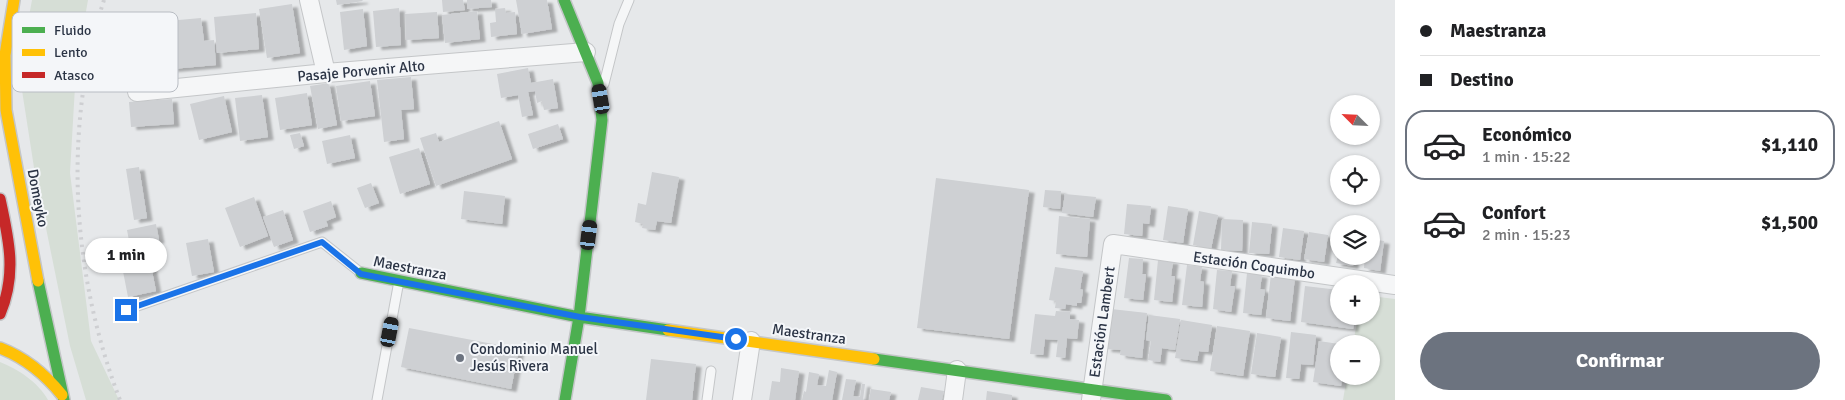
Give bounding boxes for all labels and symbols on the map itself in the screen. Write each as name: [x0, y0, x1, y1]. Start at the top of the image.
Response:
legend: [12, 12, 178, 92]
text: Fluido: [54, 22, 91, 39]
text: Lento: [54, 44, 88, 61]
street label: Pasaje Porvenir Alto: [296, 56, 426, 86]
text: Atasco: [54, 67, 94, 84]
car: [591, 83, 610, 115]
north arrow: [1330, 95, 1380, 145]
street label: Domeyko: [24, 167, 52, 229]
car: [579, 219, 598, 251]
callout: 1 min: [85, 238, 167, 272]
street label: Estación Coquimbo: [1192, 248, 1316, 282]
street label: Maestranza: [372, 252, 448, 284]
street label: Estación Lambert: [1085, 265, 1119, 379]
route end: [115, 299, 137, 321]
car: [379, 316, 400, 348]
street label: Maestranza: [771, 320, 847, 348]
route start: [725, 328, 747, 350]
place label: Condominio Manuel Jesús Rivera: [470, 340, 598, 375]
marker: Condominio Manuel Jesús Rivera: [454, 352, 466, 364]

